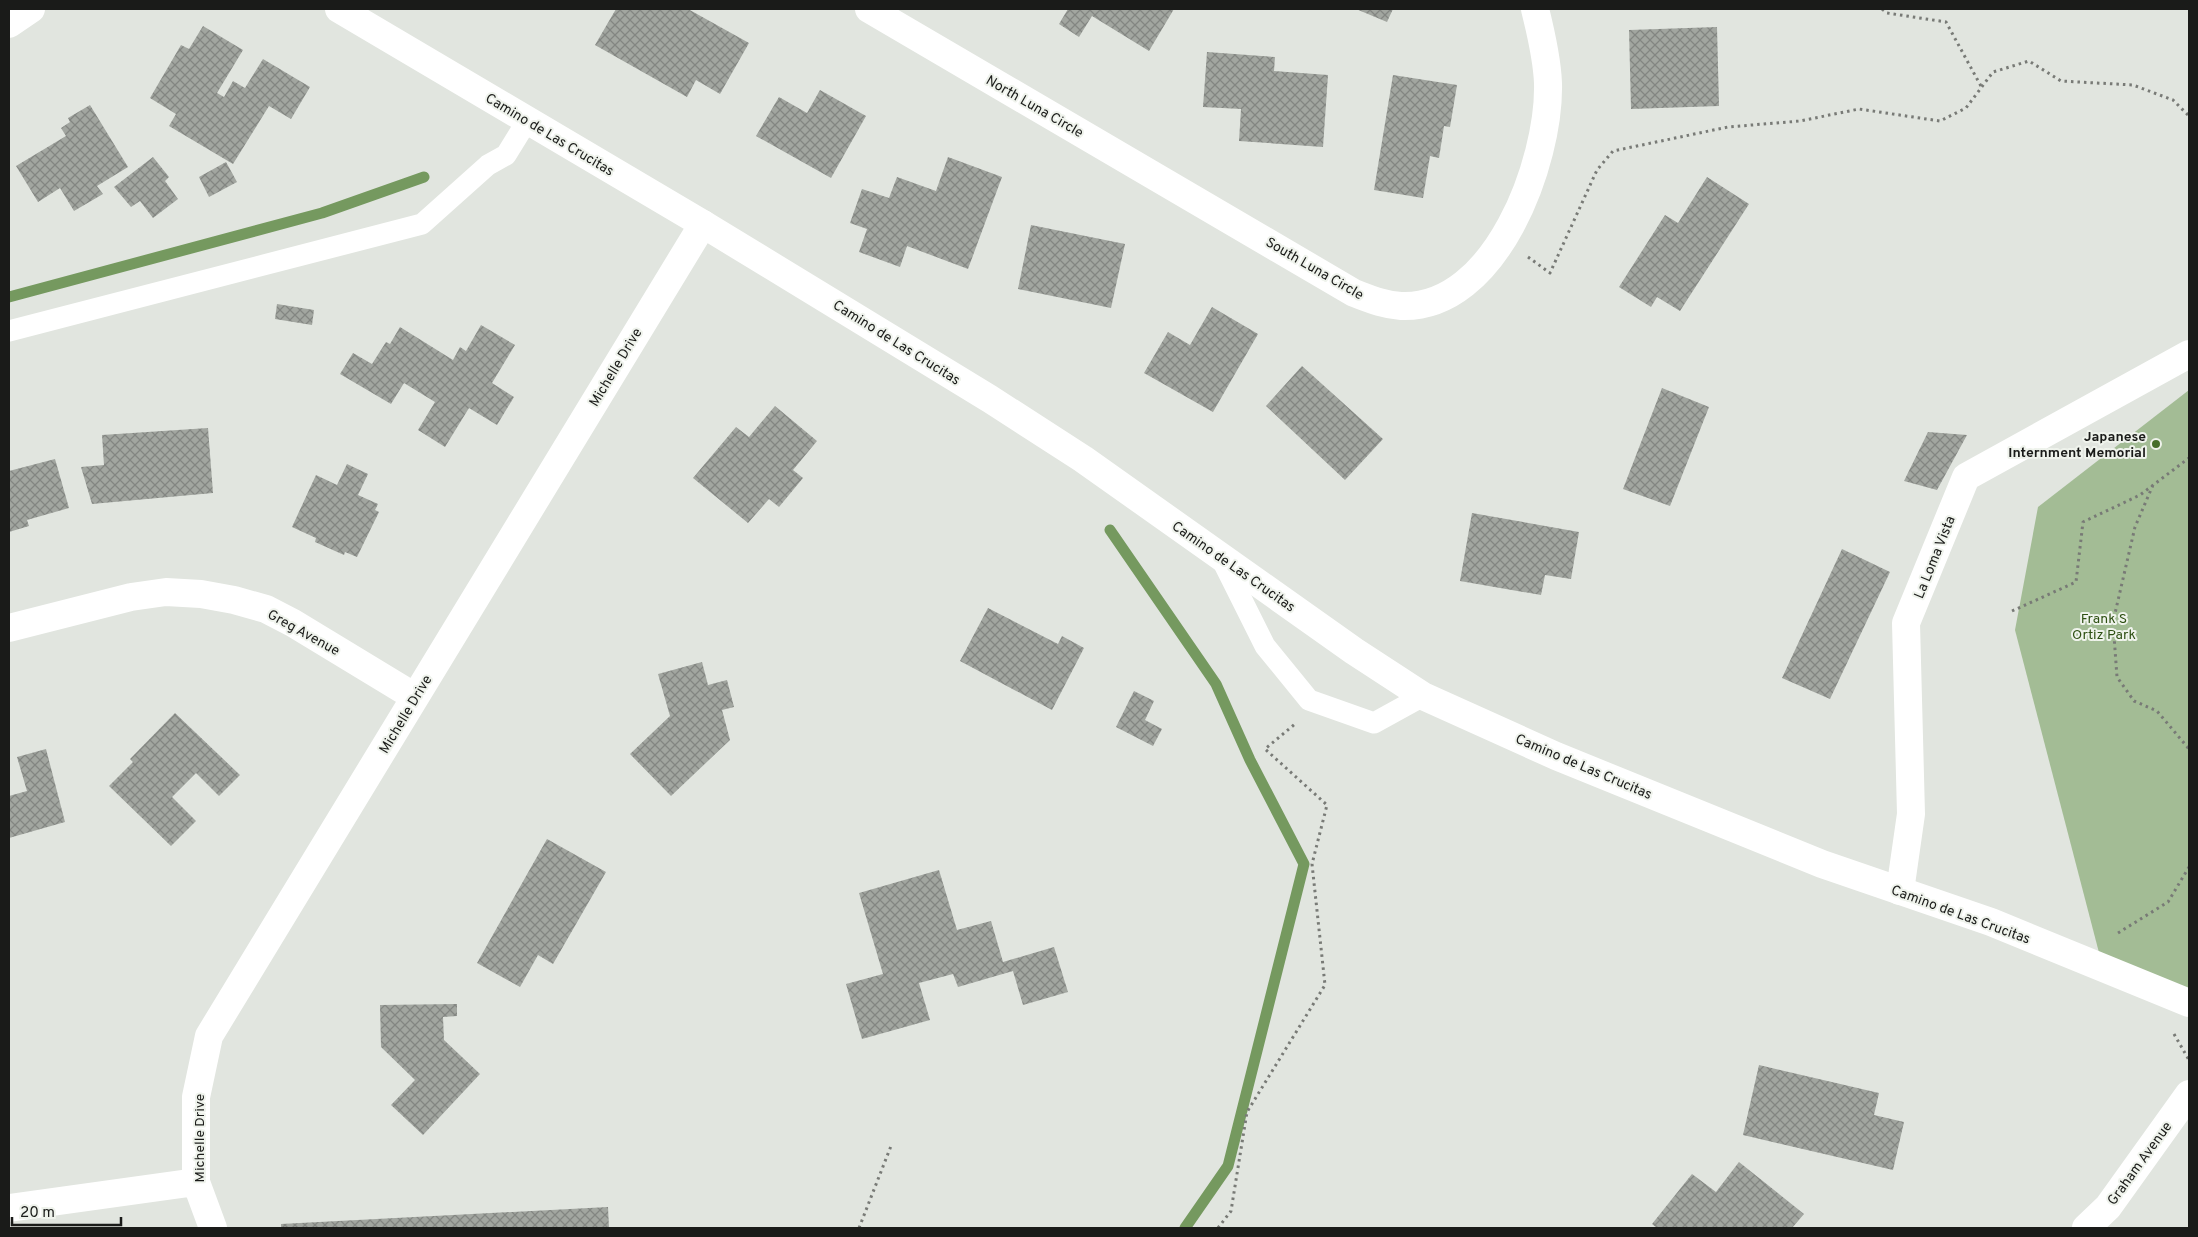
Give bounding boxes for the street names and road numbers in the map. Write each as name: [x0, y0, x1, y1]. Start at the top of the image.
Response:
street label: North Luna Circle: [982, 72, 1086, 142]
street label: Camino de Las Crucitas: [482, 90, 617, 180]
street label: South Luna Circle: [1262, 234, 1366, 304]
street label: Camino de Las Crucitas: [829, 297, 963, 389]
street label: Michelle Drive: [586, 325, 646, 410]
street label: La Loma Vista: [1911, 514, 1960, 601]
street label: Camino de Las Crucitas: [1168, 518, 1298, 616]
street label: Greg Avenue: [264, 607, 342, 660]
street label: Michelle Drive: [376, 672, 436, 757]
street label: Camino de Las Crucitas: [1513, 731, 1654, 804]
street label: Camino de Las Crucitas: [1889, 882, 2032, 948]
street label: Michelle Drive: [192, 1094, 209, 1182]
street label: Graham Avenue: [2104, 1119, 2176, 1209]

